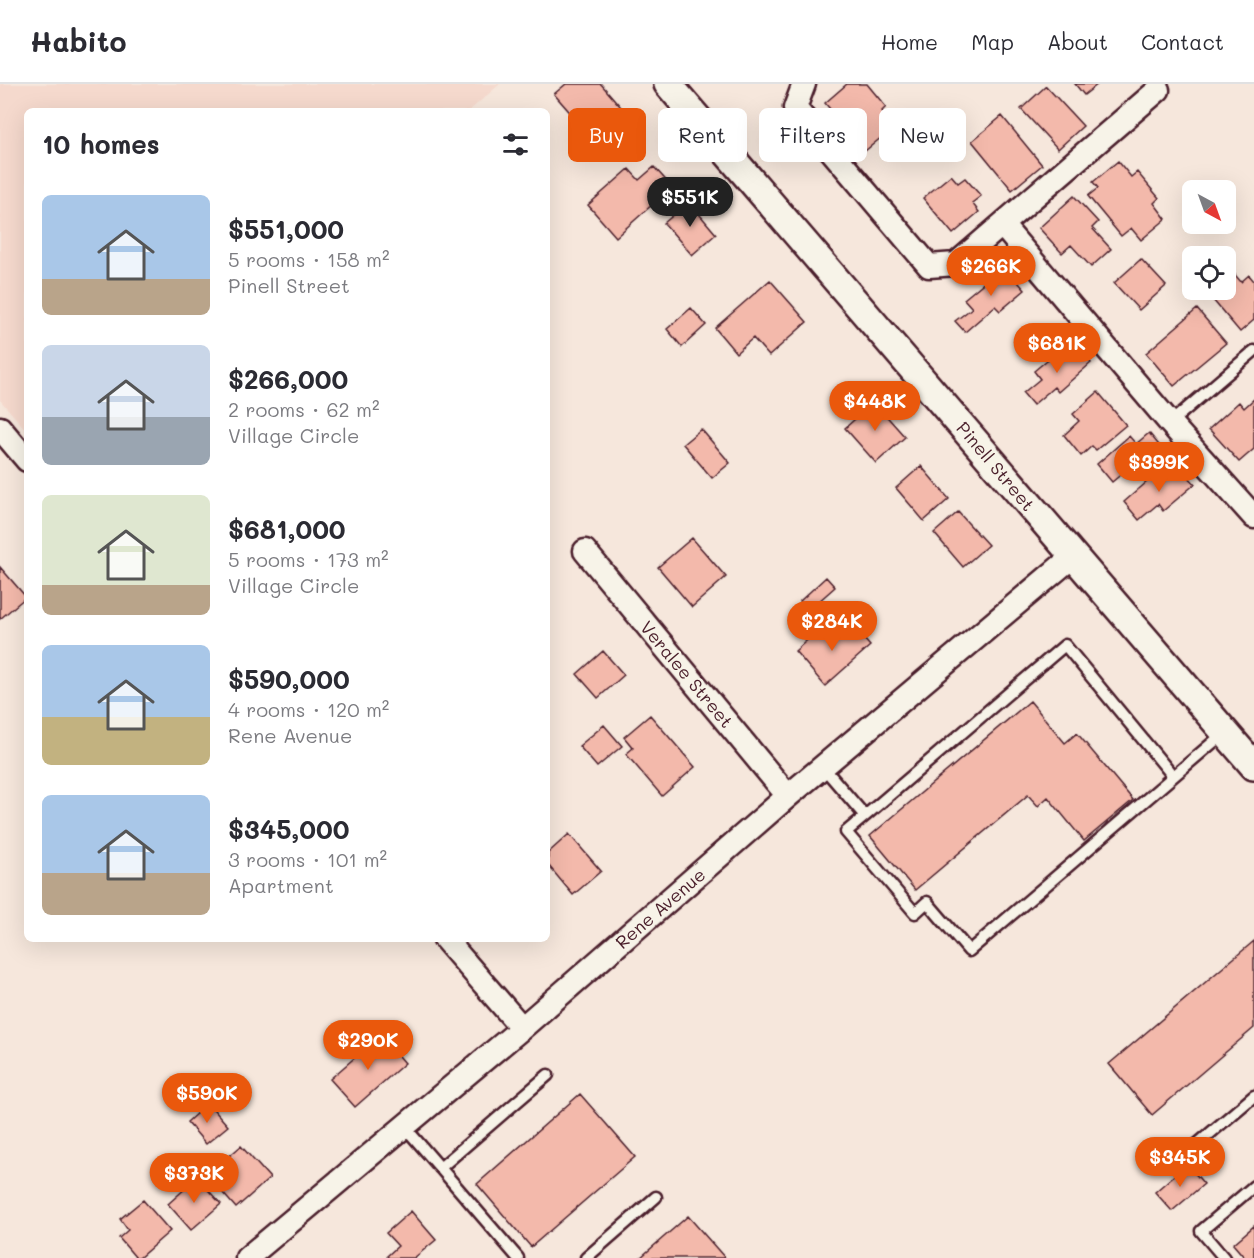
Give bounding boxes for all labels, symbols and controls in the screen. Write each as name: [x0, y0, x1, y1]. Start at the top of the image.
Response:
text: Habito: [30, 23, 126, 59]
text: Home: [881, 28, 938, 55]
text: Map: [971, 28, 1014, 55]
text: About: [1047, 28, 1108, 55]
text: Contact: [1141, 28, 1224, 55]
chip: Buy: [568, 108, 646, 162]
chip: Rent: [658, 108, 747, 162]
chip: Filters: [759, 108, 867, 162]
chip: New: [879, 108, 966, 162]
text: 10 homes: [42, 127, 160, 161]
icon: filters: [499, 128, 532, 161]
pin: $551K: [648, 177, 732, 228]
north arrow: [1182, 180, 1236, 234]
map controls: [1182, 180, 1236, 300]
text: $551K: [661, 183, 719, 209]
text: $551,000: [228, 212, 344, 246]
icon: home: [90, 219, 162, 291]
text: 5 rooms · 158 m²: [228, 246, 390, 272]
pin: $266K: [949, 246, 1033, 297]
button: locate: [1182, 246, 1236, 300]
text: $266K: [961, 252, 1021, 278]
text: Pinell Street: [228, 272, 350, 298]
pin: $681K: [1015, 323, 1099, 374]
text: $681K: [1028, 329, 1086, 355]
text: $266,000: [228, 362, 348, 396]
icon: home: [90, 369, 162, 441]
pin: $448K: [833, 381, 917, 432]
text: $448K: [843, 387, 907, 413]
text: 2 rooms · 62 m²: [228, 396, 380, 422]
street label: Pinell Street: [952, 416, 1040, 516]
text: Village Circle: [228, 422, 359, 448]
pin: $399K: [1117, 442, 1201, 493]
text: $399K: [1128, 448, 1190, 474]
text: $681,000: [228, 512, 346, 546]
icon: home: [90, 519, 162, 591]
text: 5 rooms · 173 m²: [228, 546, 389, 572]
text: Village Circle: [228, 572, 359, 598]
pin: $284K: [790, 601, 874, 652]
text: $284K: [801, 607, 863, 633]
street label: Veralee Street: [635, 615, 739, 733]
text: $590,000: [228, 662, 350, 696]
icon: home: [90, 669, 162, 741]
text: 4 rooms · 120 m²: [228, 696, 389, 722]
text: Rene Avenue: [228, 722, 352, 748]
text: $345,000: [228, 812, 349, 846]
icon: home: [90, 819, 162, 891]
text: 3 rooms · 101 m²: [228, 846, 387, 872]
street label: Rene Avenue: [610, 862, 710, 954]
text: Apartment: [228, 872, 334, 898]
pin: $290K: [326, 1020, 410, 1071]
text: $290K: [337, 1026, 399, 1052]
pin: $590K: [165, 1073, 249, 1124]
text: $590K: [176, 1079, 238, 1105]
pin: $345K: [1138, 1137, 1222, 1188]
text: $345K: [1149, 1143, 1211, 1169]
pin: $373K: [152, 1153, 236, 1204]
text: $373K: [164, 1159, 224, 1185]

